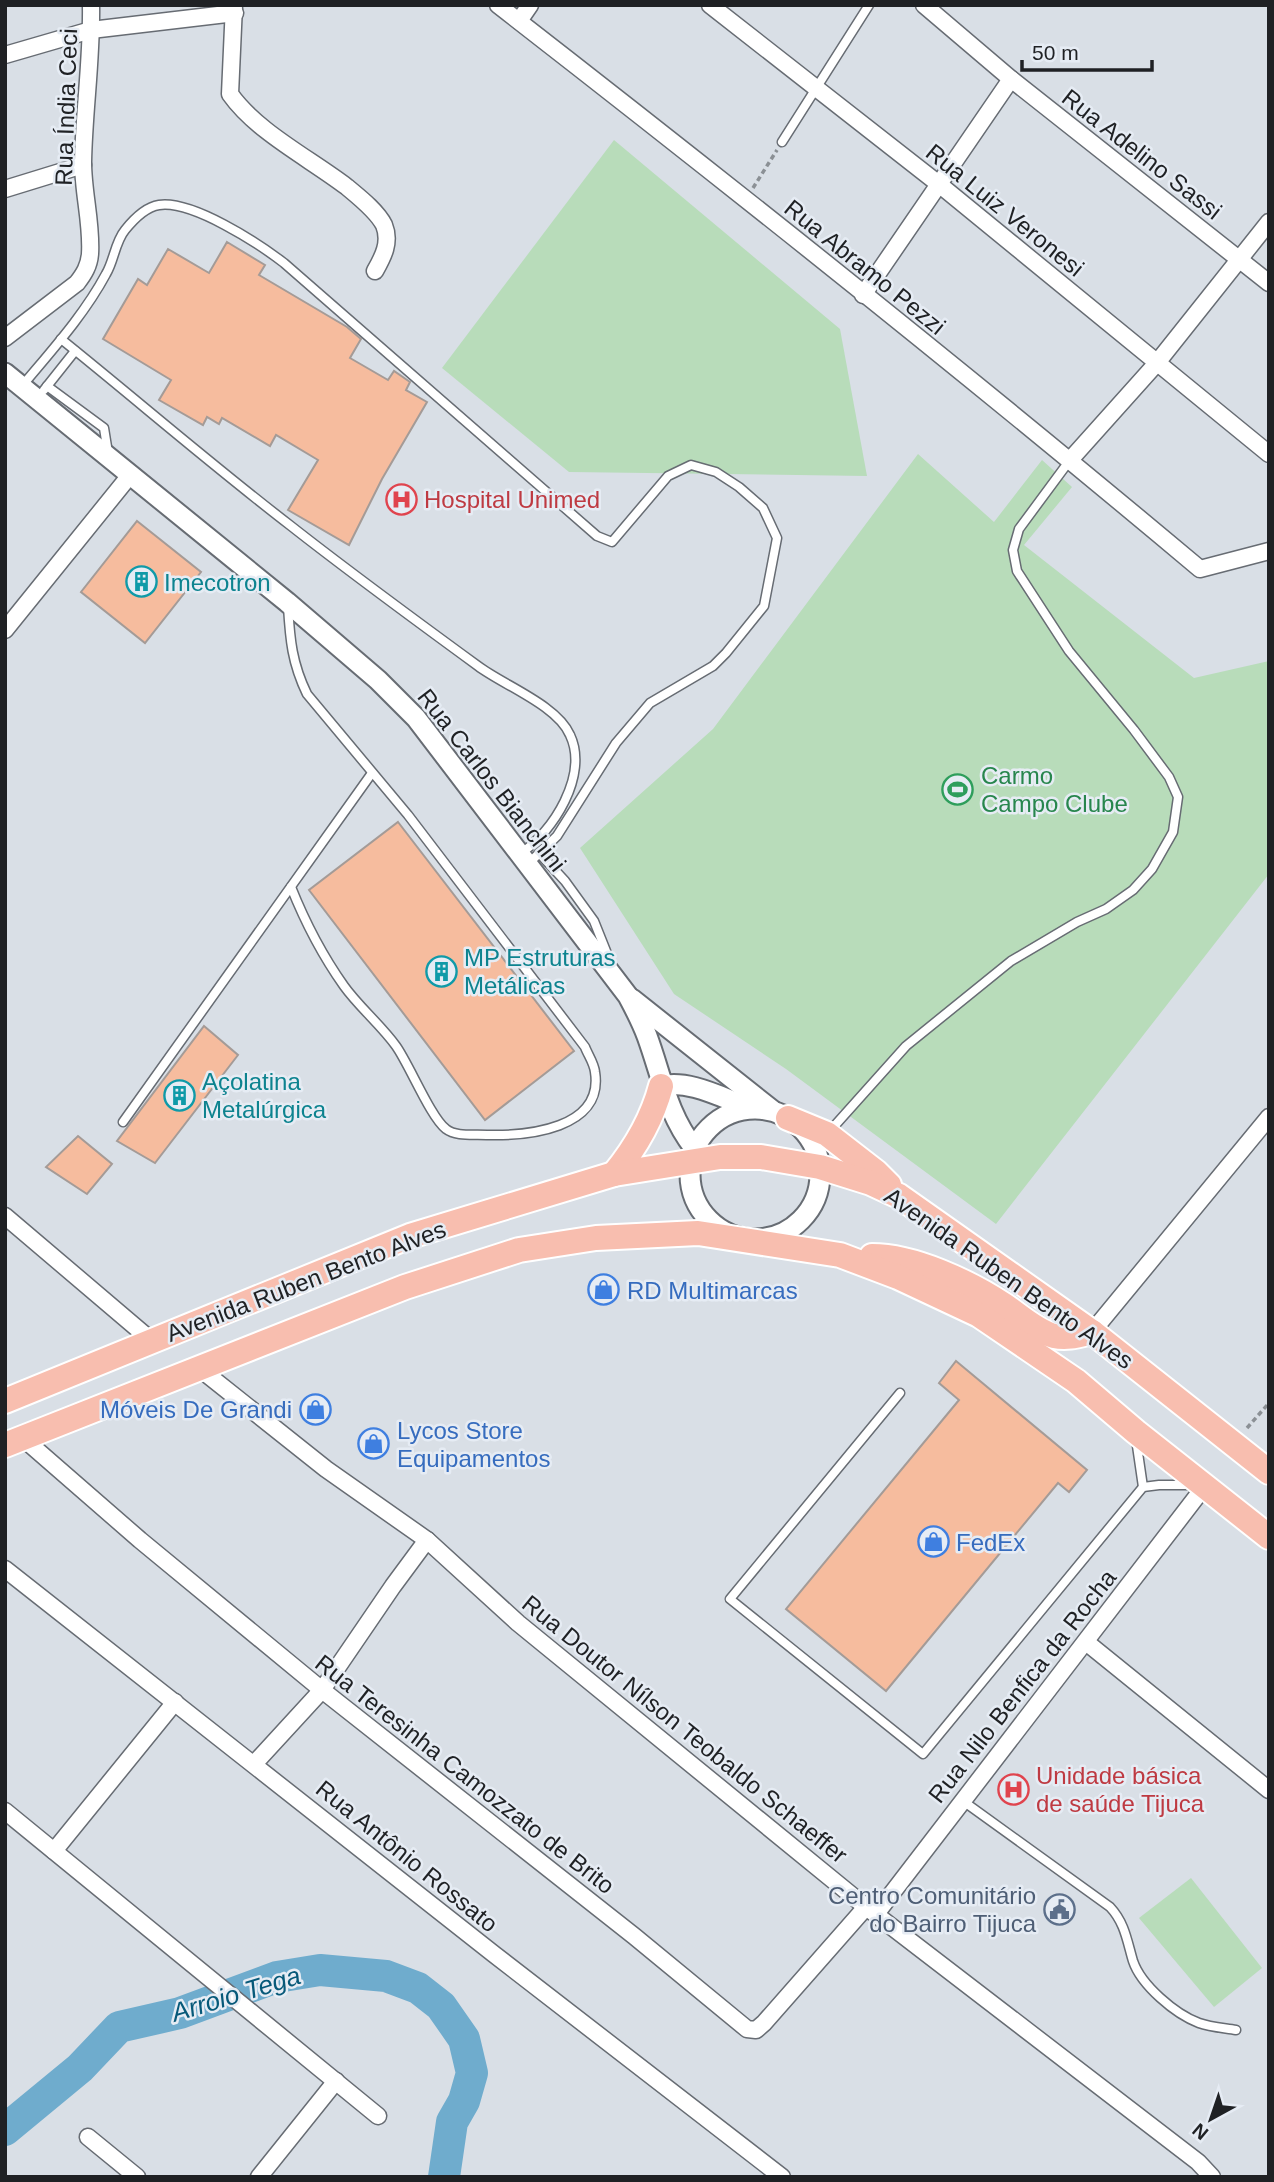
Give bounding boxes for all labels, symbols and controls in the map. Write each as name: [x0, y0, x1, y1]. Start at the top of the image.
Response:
street label: Rua Índia Ceci: [50, 28, 82, 186]
scale bar: [1022, 28, 1152, 72]
text: 50 m: [1032, 41, 1079, 64]
street label: Rua Adelino Sassi: [1057, 83, 1227, 225]
street label: Rua Luiz Veronesi: [921, 138, 1089, 282]
street label: Rua Abramo Pezzi: [779, 194, 951, 340]
hospital icon: Hospital Unimed: [384, 482, 418, 516]
place label: Hospital Unimed: [424, 486, 600, 513]
building icon: Imecotron: [124, 565, 158, 599]
place label: Imecotron: [164, 569, 271, 596]
street label: Rua Carlos Bianchini: [412, 683, 572, 877]
place label: Carmo Campo Clube: [981, 762, 1128, 817]
sports icon: Carmo Campo Clube: [941, 772, 975, 806]
place label: MP Estruturas Metálicas: [464, 944, 616, 999]
building icon: MP Estruturas Metálicas: [424, 954, 458, 988]
place label: Açolatina Metalúrgica: [202, 1068, 327, 1123]
building icon: Açolatina Metalúrgica: [162, 1078, 196, 1112]
street label: Avenida Ruben Bento Alves: [880, 1182, 1138, 1374]
street label: Avenida Ruben Bento Alves: [162, 1215, 450, 1347]
shop icon: RD Multimarcas: [587, 1273, 621, 1307]
place label: RD Multimarcas: [627, 1277, 798, 1304]
shop icon: Móveis De Grandi: [298, 1392, 332, 1426]
place label: Móveis De Grandi: [100, 1396, 292, 1423]
place label: Lycos Store Equipamentos: [397, 1417, 550, 1472]
shop icon: Lycos Store Equipamentos: [357, 1427, 391, 1461]
shop icon: FedEx: [916, 1525, 950, 1559]
place label: FedEx: [956, 1529, 1025, 1556]
street label: Rua Nilo Benfica da Rocha: [923, 1564, 1122, 1808]
street label: Rua Doutor Nílson Teobaldo Schaeffer: [517, 1589, 853, 1869]
street label: Rua Teresinha Camozzato de Brito: [310, 1649, 620, 1899]
place label: Unidade básica de saúde Tijuca: [1036, 1762, 1205, 1817]
hospital icon: Unidade básica de saúde Tijuca: [996, 1772, 1030, 1806]
street label: Rua Antônio Rossato: [311, 1775, 503, 1937]
place label: Centro Comunitário do Bairro Tijuca: [828, 1882, 1037, 1937]
public building icon: Centro Comunitário do Bairro Tijuca: [1042, 1892, 1076, 1926]
water label: Arroio Tega: [166, 1960, 304, 2028]
north arrow: [1176, 2084, 1246, 2154]
text: N: [1188, 2119, 1212, 2144]

